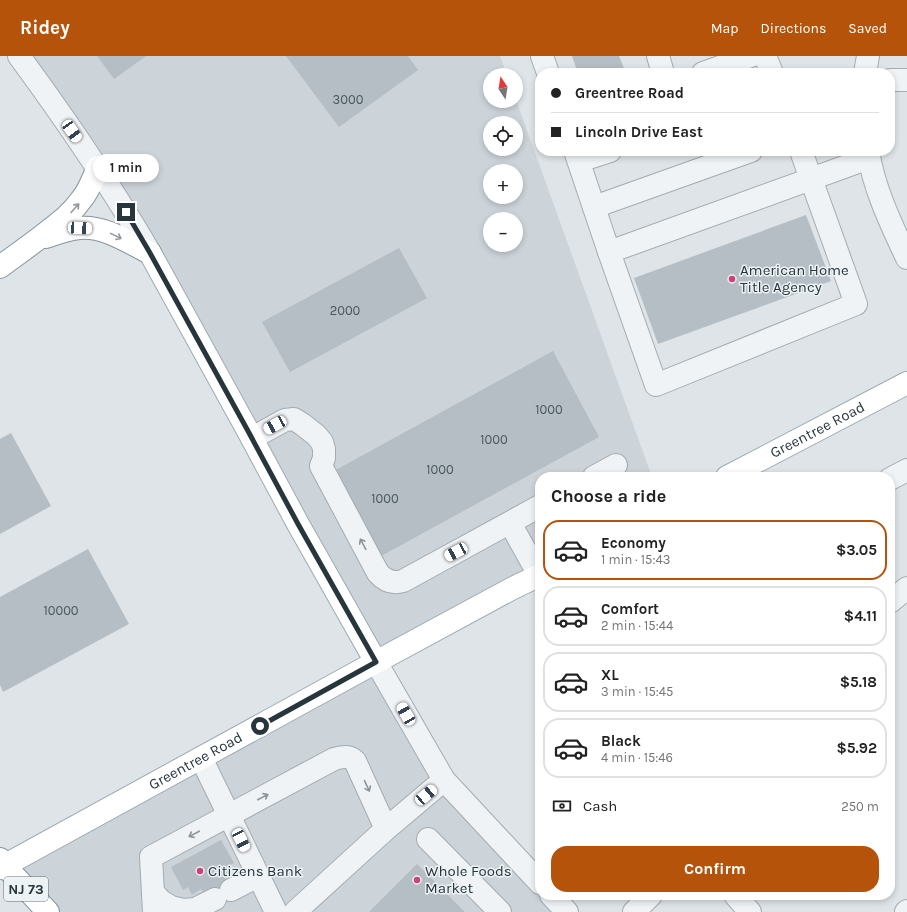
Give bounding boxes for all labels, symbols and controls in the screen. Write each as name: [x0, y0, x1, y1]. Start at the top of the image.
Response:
text: Ridey: [20, 17, 70, 39]
text: Map: [711, 20, 739, 37]
text: Directions: [761, 20, 826, 37]
text: Saved: [848, 20, 887, 37]
north arrow: [483, 68, 523, 108]
map controls: [483, 68, 523, 252]
text: Greentree Road: [575, 84, 684, 102]
house number: 3000: [333, 92, 364, 107]
button: locate: [483, 116, 523, 156]
car: [60, 118, 84, 144]
text: Lincoln Drive East: [575, 123, 703, 141]
callout: 1 min: [93, 154, 159, 182]
text: 1 min: [110, 160, 142, 175]
button: +: [483, 164, 523, 204]
one-way arrow: [70, 203, 79, 213]
route end: [117, 203, 135, 221]
button: −: [483, 212, 523, 252]
car: [68, 221, 92, 235]
one-way arrow: [109, 233, 121, 240]
place label: American Home Title Agency: [740, 261, 849, 296]
marker: American Home Title Agency: [727, 274, 737, 284]
house number: 2000: [330, 303, 361, 318]
street label: Greentree Road: [767, 398, 868, 462]
house number: 1000: [535, 402, 563, 417]
car: [262, 414, 288, 436]
house number: 1000: [480, 432, 508, 447]
house number: 1000: [426, 462, 454, 477]
text: Choose a ride: [551, 485, 666, 507]
house number: 1000: [371, 491, 399, 506]
icon: car: [553, 532, 589, 568]
text: Economy: [601, 534, 666, 552]
one-way arrow: [359, 538, 366, 550]
car: [443, 541, 469, 563]
text: $3.05: [836, 541, 877, 559]
text: 1 min · 15:43: [601, 552, 670, 567]
icon: car: [553, 598, 589, 634]
text: Comfort: [601, 600, 659, 618]
house number: 10000: [43, 603, 79, 618]
text: $4.11: [844, 607, 877, 625]
text: 2 min · 15:44: [601, 618, 673, 633]
icon: car: [553, 664, 589, 700]
text: XL: [601, 666, 619, 684]
text: $5.18: [840, 673, 877, 691]
text: 3 min · 15:45: [601, 684, 673, 699]
car: [395, 701, 417, 727]
route start: [251, 717, 269, 735]
street label: Greentree Road: [146, 728, 246, 794]
icon: car: [553, 730, 589, 766]
text: Black: [601, 732, 641, 750]
text: $5.92: [836, 739, 877, 757]
text: 4 min · 15:46: [601, 750, 673, 765]
one-way arrow: [364, 780, 371, 792]
car: [413, 783, 439, 807]
one-way arrow: [257, 793, 269, 801]
icon: cash: [551, 795, 573, 817]
text: Cash: [583, 797, 617, 815]
text: 250 m: [841, 799, 879, 814]
car: [230, 827, 252, 853]
one-way arrow: [189, 831, 201, 838]
button: Confirm: [551, 846, 879, 892]
place label: Citizens Bank: [208, 862, 302, 880]
place label: Whole Foods Market: [425, 862, 512, 897]
marker: Citizens Bank: [195, 866, 205, 876]
marker: Whole Foods Market: [412, 875, 422, 885]
road number: NJ 73: [4, 877, 48, 901]

